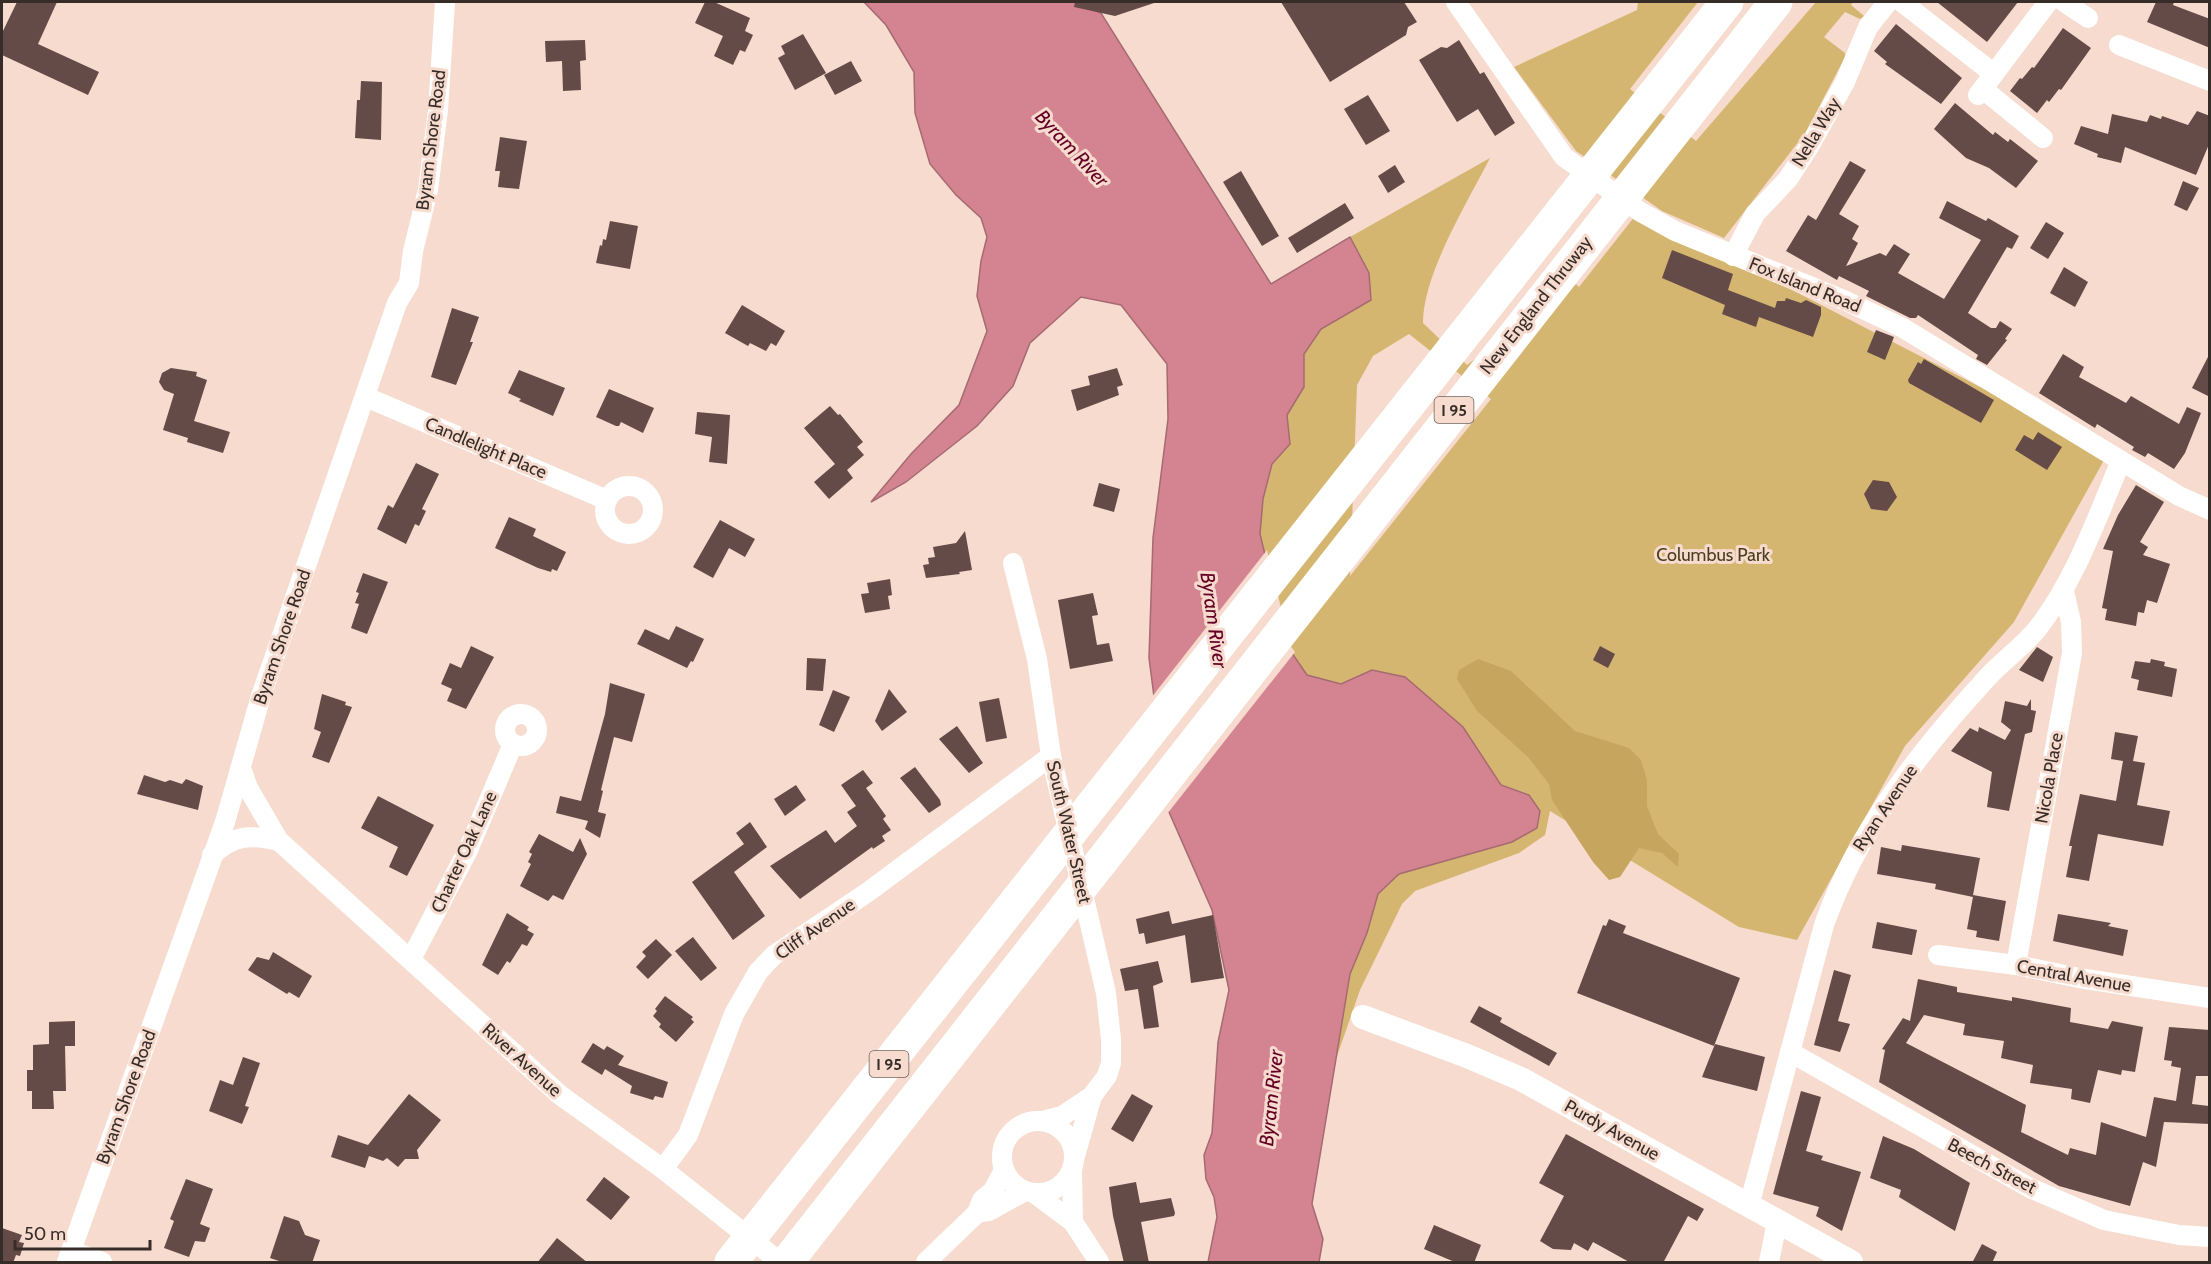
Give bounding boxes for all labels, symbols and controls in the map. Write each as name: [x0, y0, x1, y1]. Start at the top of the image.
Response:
street label: Byram Shore Road: [411, 69, 451, 211]
street label: Nella Way: [1787, 94, 1845, 170]
water label: Byram River: [1030, 105, 1114, 192]
street label: New England Thruway: [1475, 232, 1597, 378]
street label: Fox Island Road: [1746, 253, 1864, 317]
road number: I 95: [1434, 397, 1474, 423]
street label: Candlelight Place: [422, 412, 550, 484]
park label: Columbus Park: [1656, 544, 1771, 566]
street label: Byram Shore Road: [249, 567, 315, 707]
water label: Byram River: [1195, 571, 1233, 670]
street label: Nicola Place: [2030, 731, 2068, 825]
street label: South Water Street: [1042, 759, 1096, 905]
street label: Ryan Avenue: [1848, 761, 1922, 855]
street label: Charter Oak Lane: [426, 788, 502, 916]
street label: Cliff Avenue: [771, 894, 859, 964]
street label: Central Avenue: [2015, 955, 2133, 997]
street label: River Avenue: [478, 1019, 566, 1101]
street label: Byram Shore Road: [91, 1027, 161, 1167]
water label: Byram River: [1254, 1048, 1288, 1147]
road number: I 95: [870, 1051, 908, 1077]
street label: Purdy Avenue: [1561, 1095, 1663, 1165]
street label: Beech Street: [1944, 1133, 2040, 1199]
scale bar: [15, 1213, 150, 1251]
text: 50 m: [24, 1223, 66, 1245]

